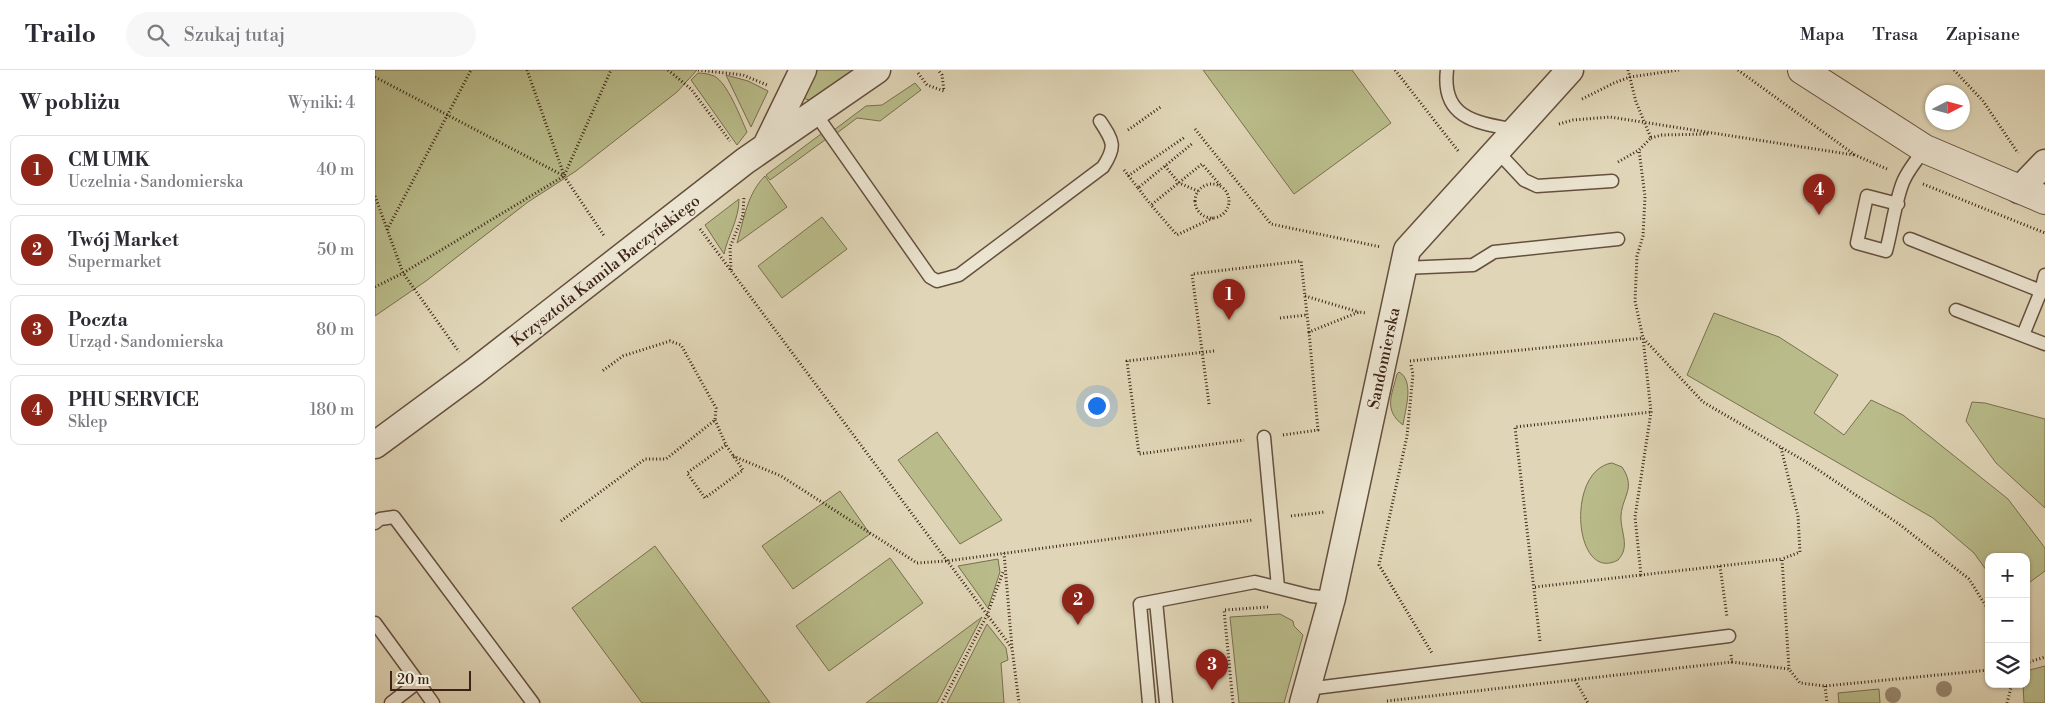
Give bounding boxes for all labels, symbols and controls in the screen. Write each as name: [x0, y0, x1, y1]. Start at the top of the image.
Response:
search box: [126, 12, 476, 57]
text: Trailo: [25, 20, 96, 50]
icon: search: [144, 21, 172, 49]
text: Szukaj tutaj: [184, 23, 285, 47]
text: Mapa: [1800, 23, 1844, 46]
text: Trasa: [1872, 23, 1918, 46]
text: Zapisane: [1946, 23, 2020, 46]
north arrow: [1925, 85, 1970, 130]
text: W pobliżu: [20, 90, 120, 116]
text: Wyniki: 4: [288, 93, 355, 113]
text: CM UMK: [68, 148, 150, 172]
text: 1: [33, 160, 41, 180]
text: 40 m: [317, 160, 354, 180]
text: Uczelnia · Sandomierska: [68, 172, 243, 192]
pin: 4: [1803, 174, 1835, 215]
street label: Krzysztofa Kamila Baczyńskiego: [507, 191, 704, 351]
text: Twój Market: [68, 228, 179, 252]
text: 2: [32, 240, 42, 260]
text: 50 m: [317, 240, 354, 260]
text: Supermarket: [68, 252, 162, 272]
pin: 1: [1213, 279, 1245, 320]
street label: Sandomierska: [1363, 305, 1405, 411]
text: Poczta: [68, 308, 128, 332]
text: 3: [32, 320, 42, 340]
text: 80 m: [316, 320, 354, 340]
text: Urząd · Sandomierska: [68, 332, 224, 352]
text: PHU SERVICE: [68, 388, 199, 412]
your location: [1084, 393, 1110, 419]
text: 4: [32, 400, 42, 420]
text: 180 m: [310, 400, 354, 420]
text: Sklep: [68, 412, 108, 432]
map controls: [1985, 553, 2030, 688]
button: +: [1985, 553, 2030, 598]
pin: 2: [1062, 584, 1094, 625]
button: −: [1985, 598, 2030, 643]
button: layers: [1985, 643, 2030, 688]
pin: 3: [1196, 649, 1228, 690]
scale bar: [390, 668, 471, 691]
text: 20 m: [397, 671, 429, 689]

